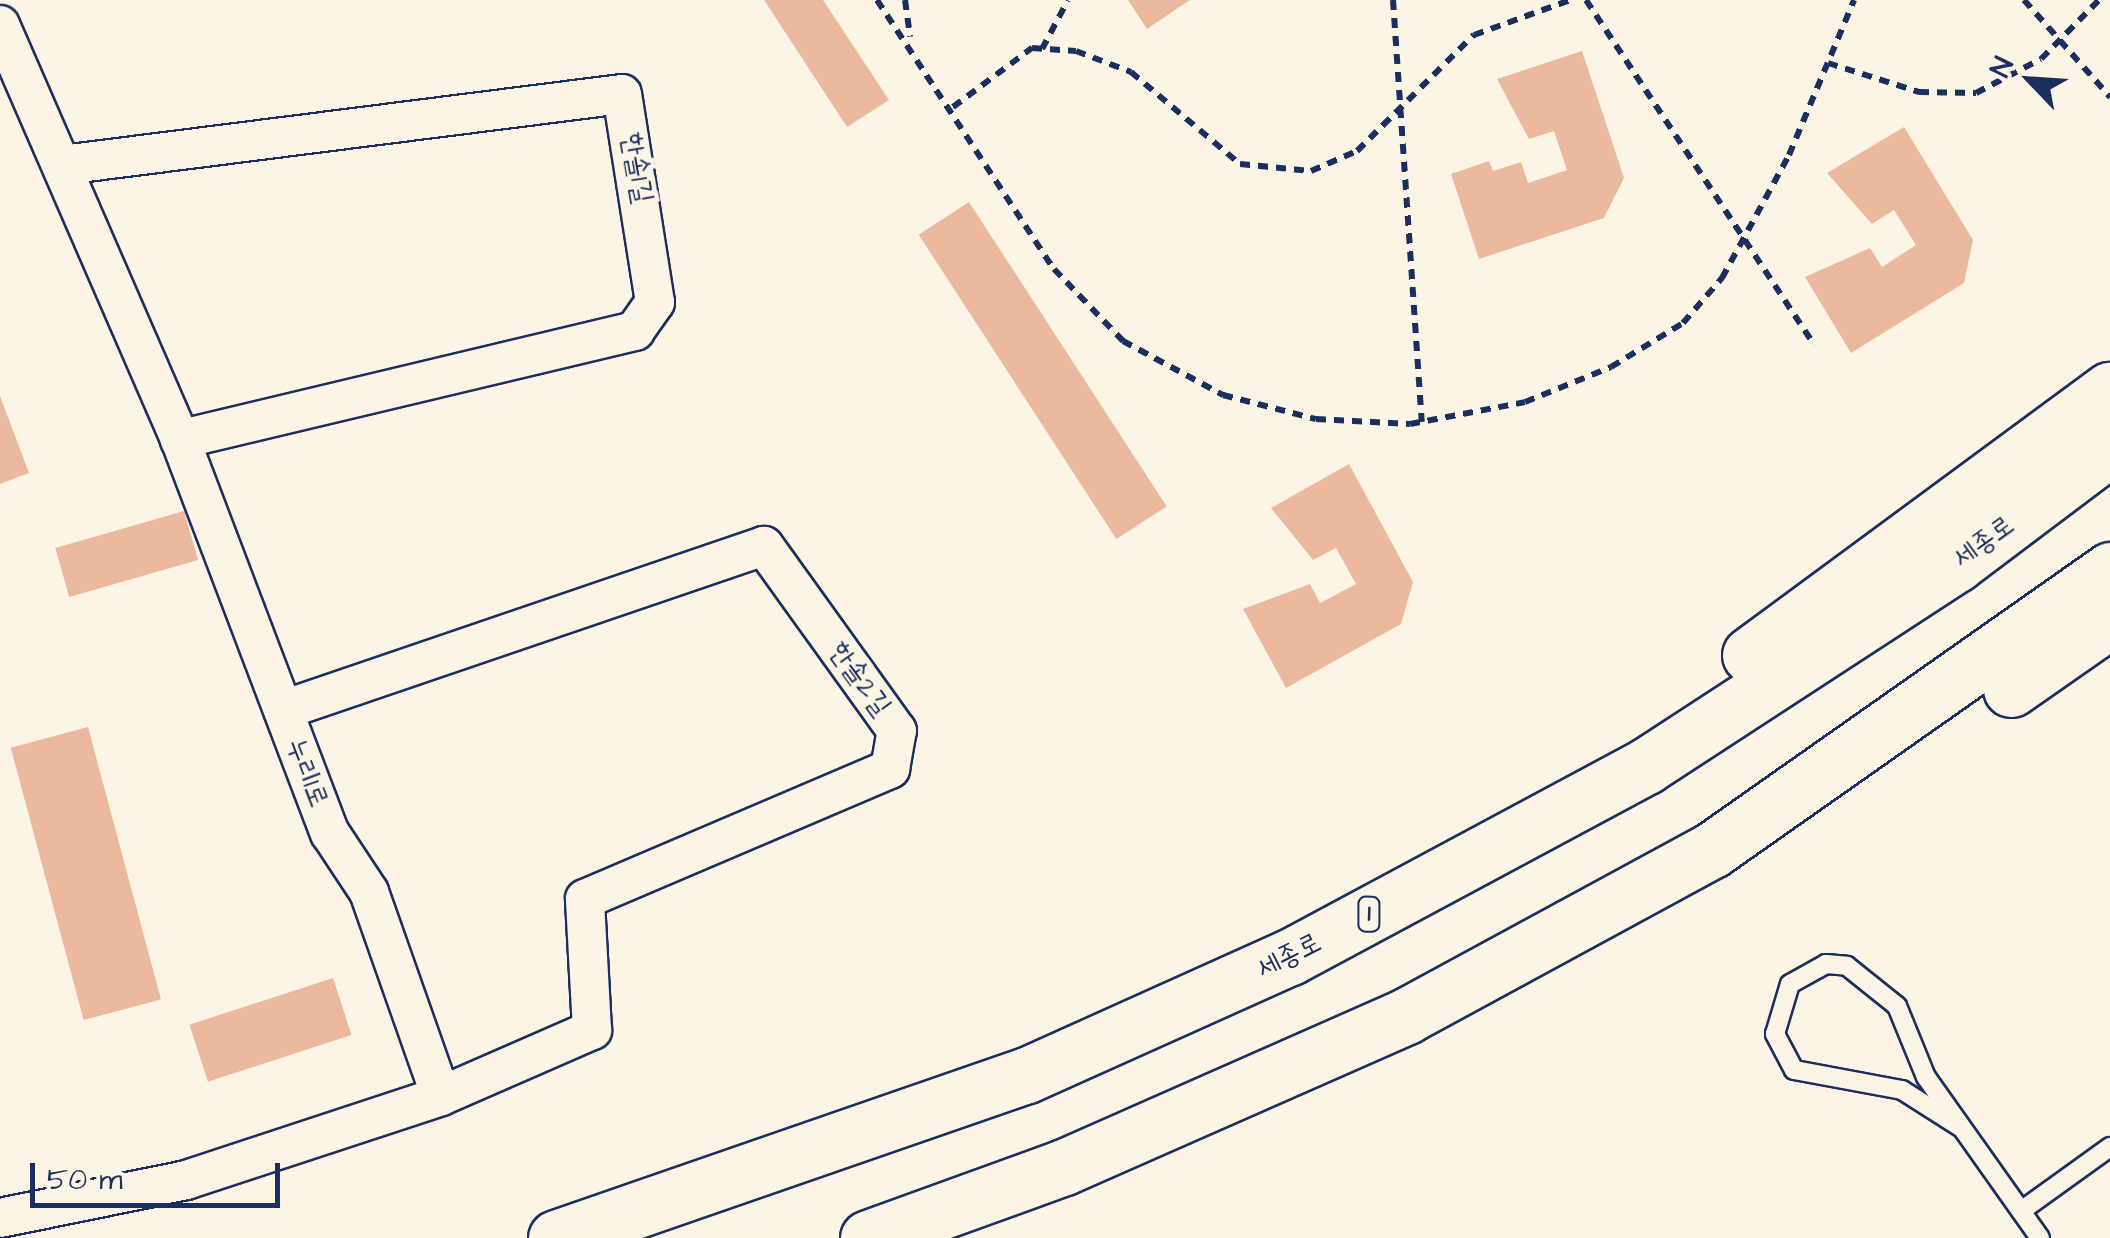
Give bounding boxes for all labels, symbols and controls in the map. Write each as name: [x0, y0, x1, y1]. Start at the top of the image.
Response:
north arrow: [1980, 30, 2080, 130]
text: N: [1981, 51, 2024, 83]
street label: 한솔1길: [614, 130, 660, 206]
street label: 세종로: [1947, 509, 2021, 575]
street label: 한솔2길: [822, 635, 898, 723]
street label: 누리1로: [279, 734, 335, 812]
road number: 1: [1356, 894, 1382, 934]
street label: 세종로: [1251, 926, 1327, 986]
scale bar: [35, 1143, 285, 1205]
text: 50 m: [47, 1159, 123, 1201]

